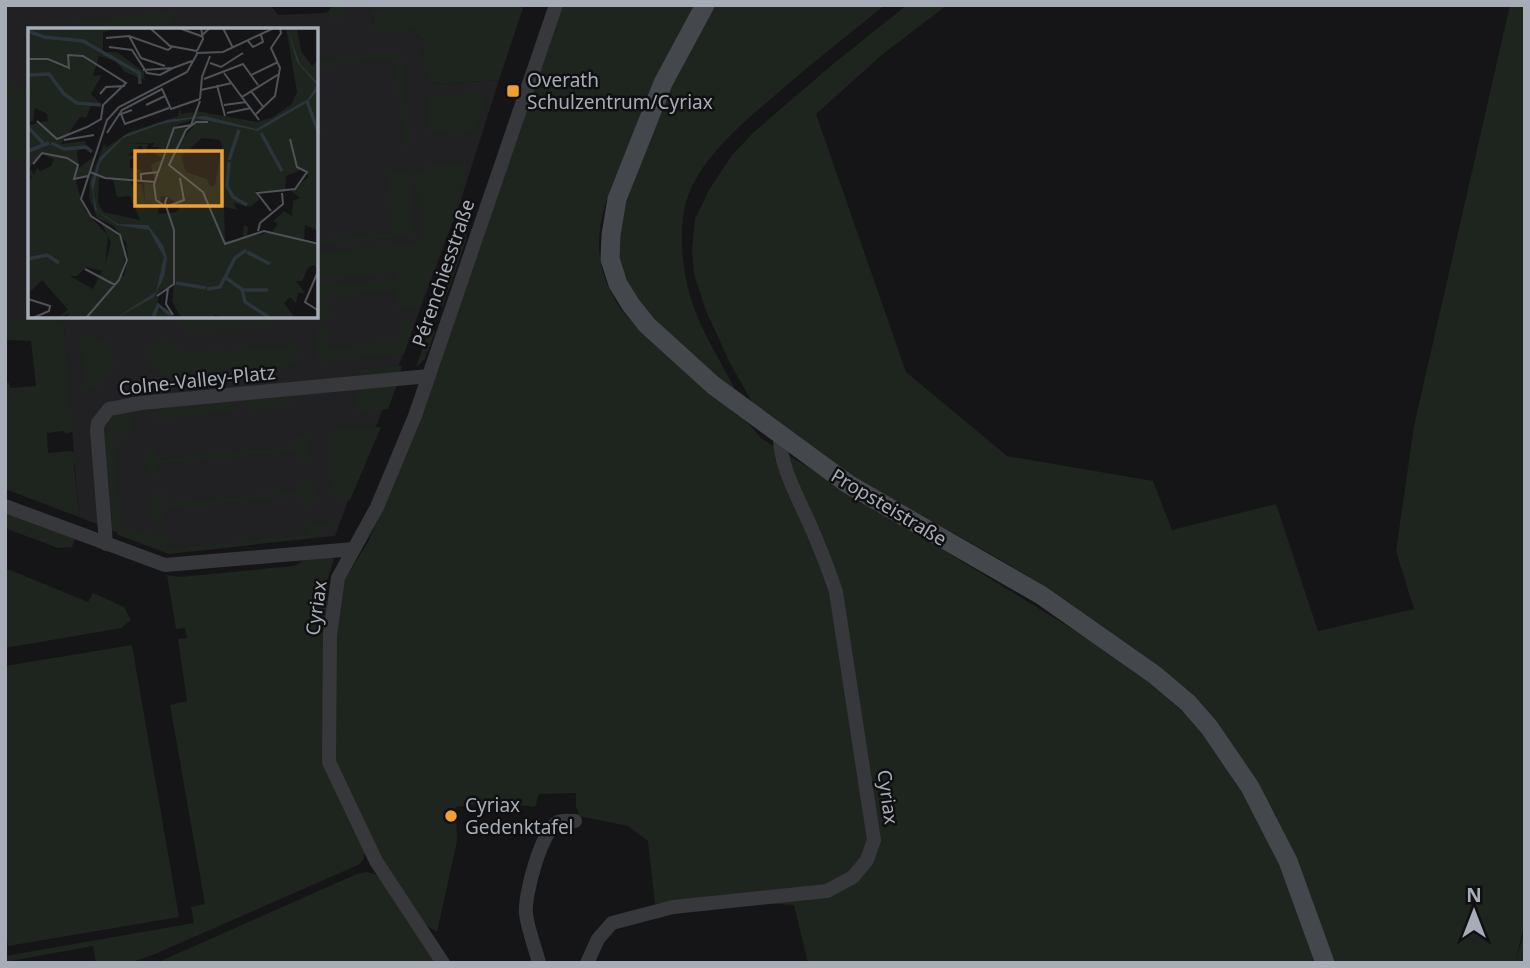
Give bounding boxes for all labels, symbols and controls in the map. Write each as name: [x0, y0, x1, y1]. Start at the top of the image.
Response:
inset map: [28, 28, 318, 318]
place label: Overath Schulzentrum/Cyriax: [527, 67, 713, 115]
marker: Overath Schulzentrum/Cyriax: [505, 83, 521, 99]
street label: Pérenchiesstraße: [406, 196, 480, 350]
street label: Colne-Valley-Platz: [117, 359, 277, 401]
street label: Propsteistraße: [826, 462, 952, 552]
street label: Cyriax: [299, 579, 333, 637]
street label: Cyriax: [871, 768, 905, 826]
place label: Cyriax Gedenktafel: [465, 792, 574, 840]
marker: Cyriax Gedenktafel: [443, 808, 459, 824]
north arrow: [1439, 877, 1509, 947]
text: N: [1466, 882, 1482, 908]

